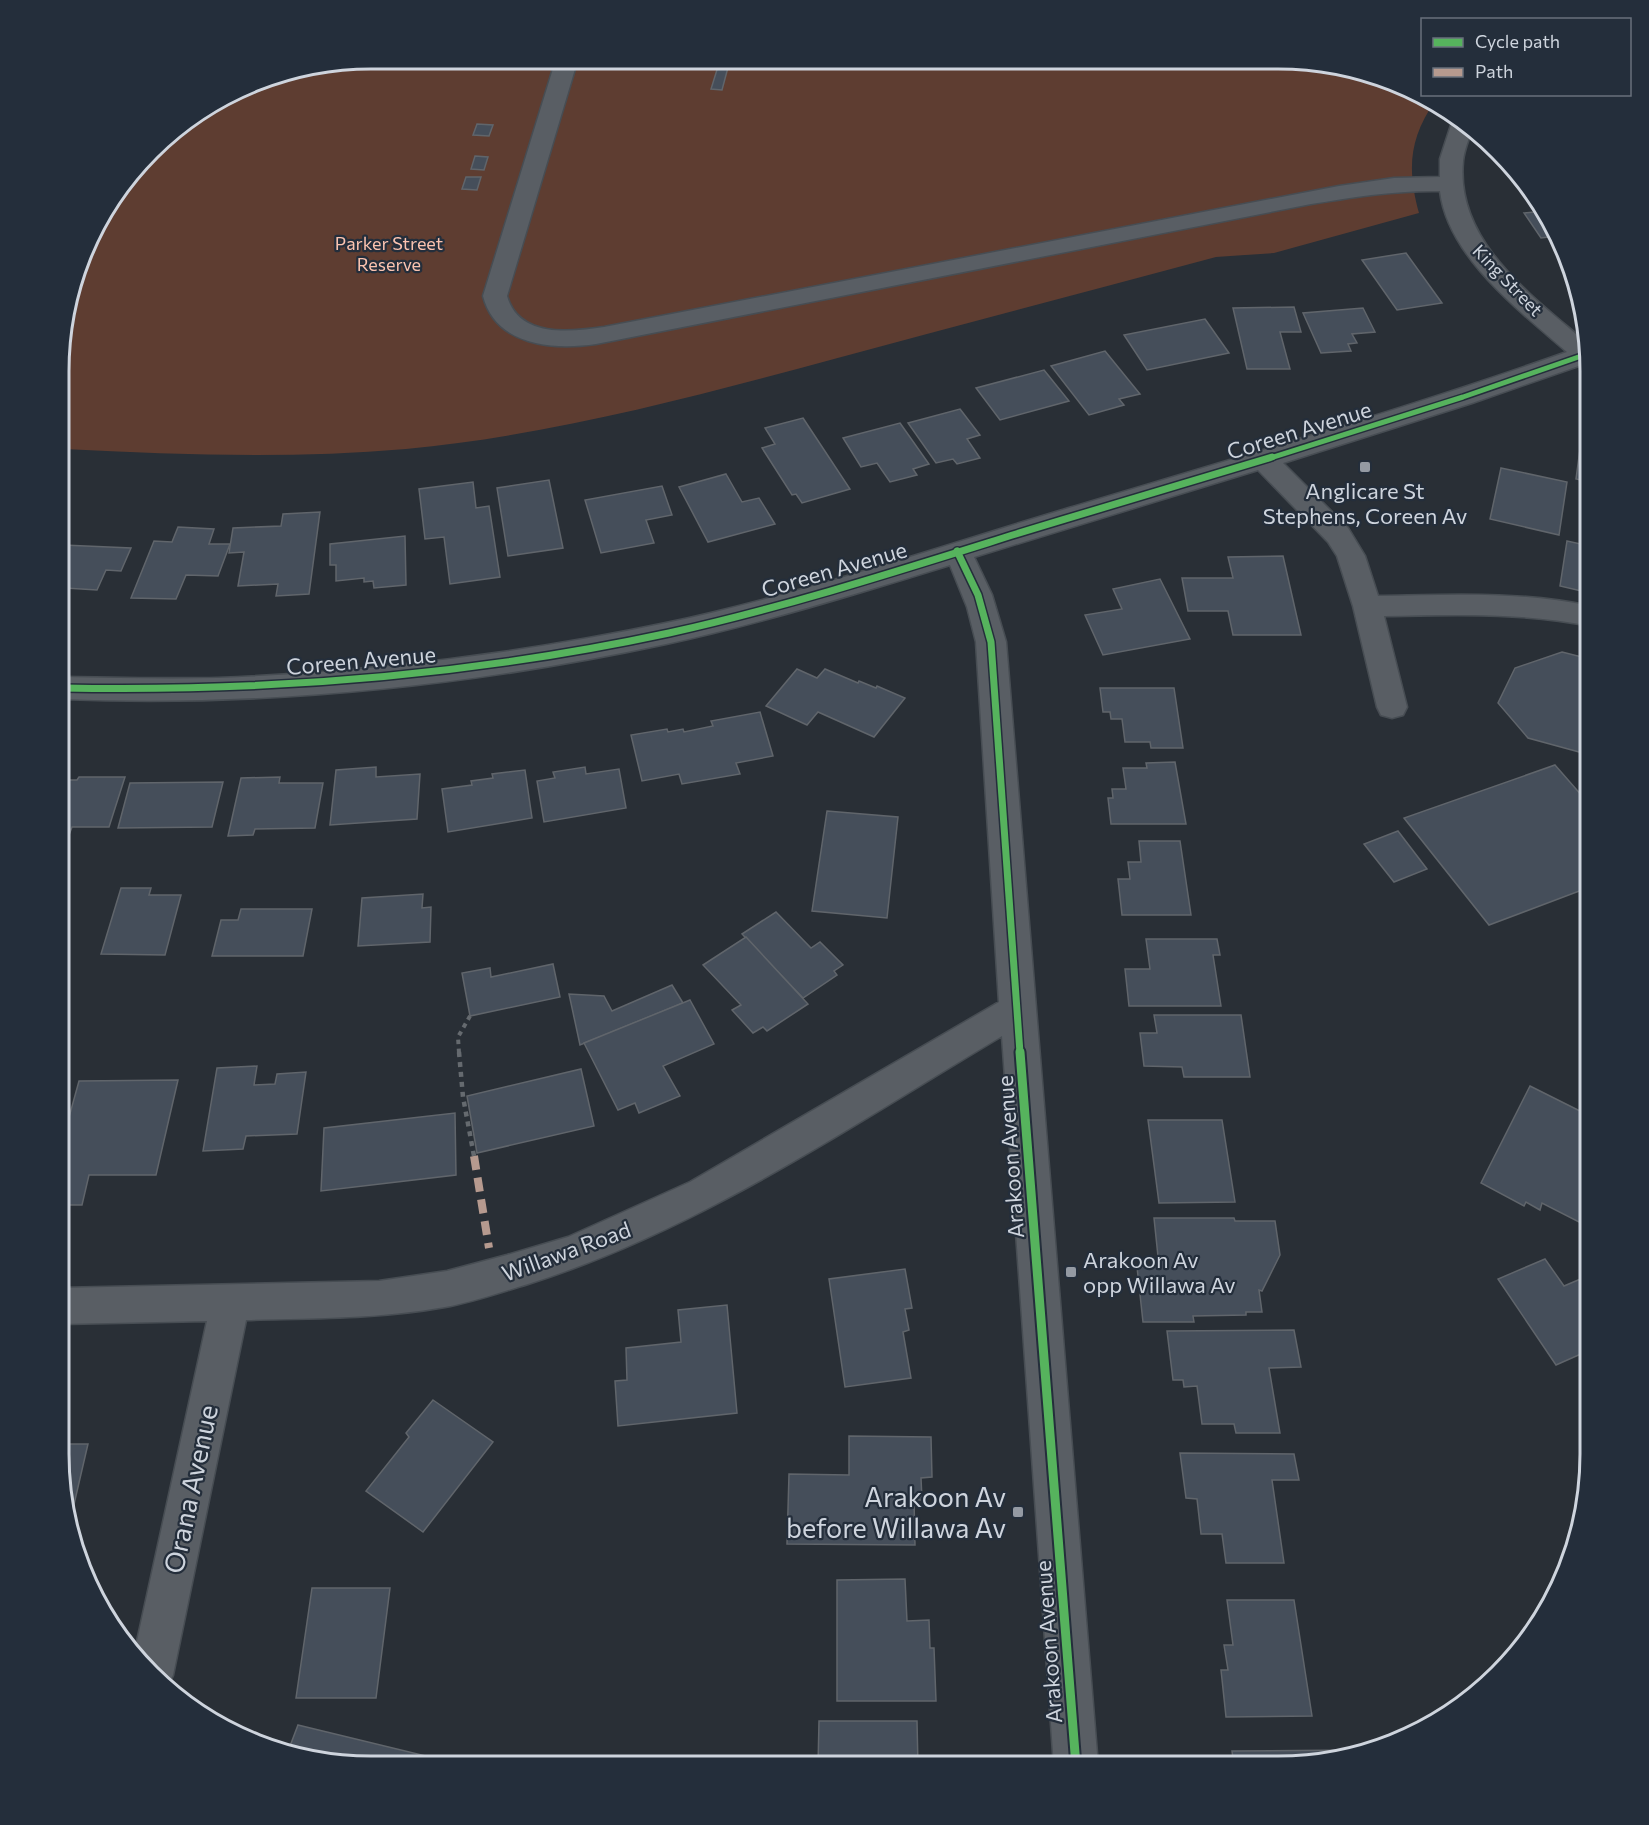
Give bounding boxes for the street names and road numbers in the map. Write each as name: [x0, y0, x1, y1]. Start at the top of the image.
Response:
street label: King Street: [1468, 240, 1548, 320]
street label: Coreen Avenue: [1223, 395, 1375, 465]
street label: Coreen Avenue: [758, 535, 910, 603]
street label: Coreen Avenue: [285, 640, 437, 680]
street label: Arakoon Avenue: [991, 1075, 1029, 1239]
street label: Willawa Road: [498, 1215, 634, 1287]
street label: Orana Avenue: [156, 1402, 224, 1576]
street label: Arakoon Avenue: [1029, 1560, 1067, 1724]

